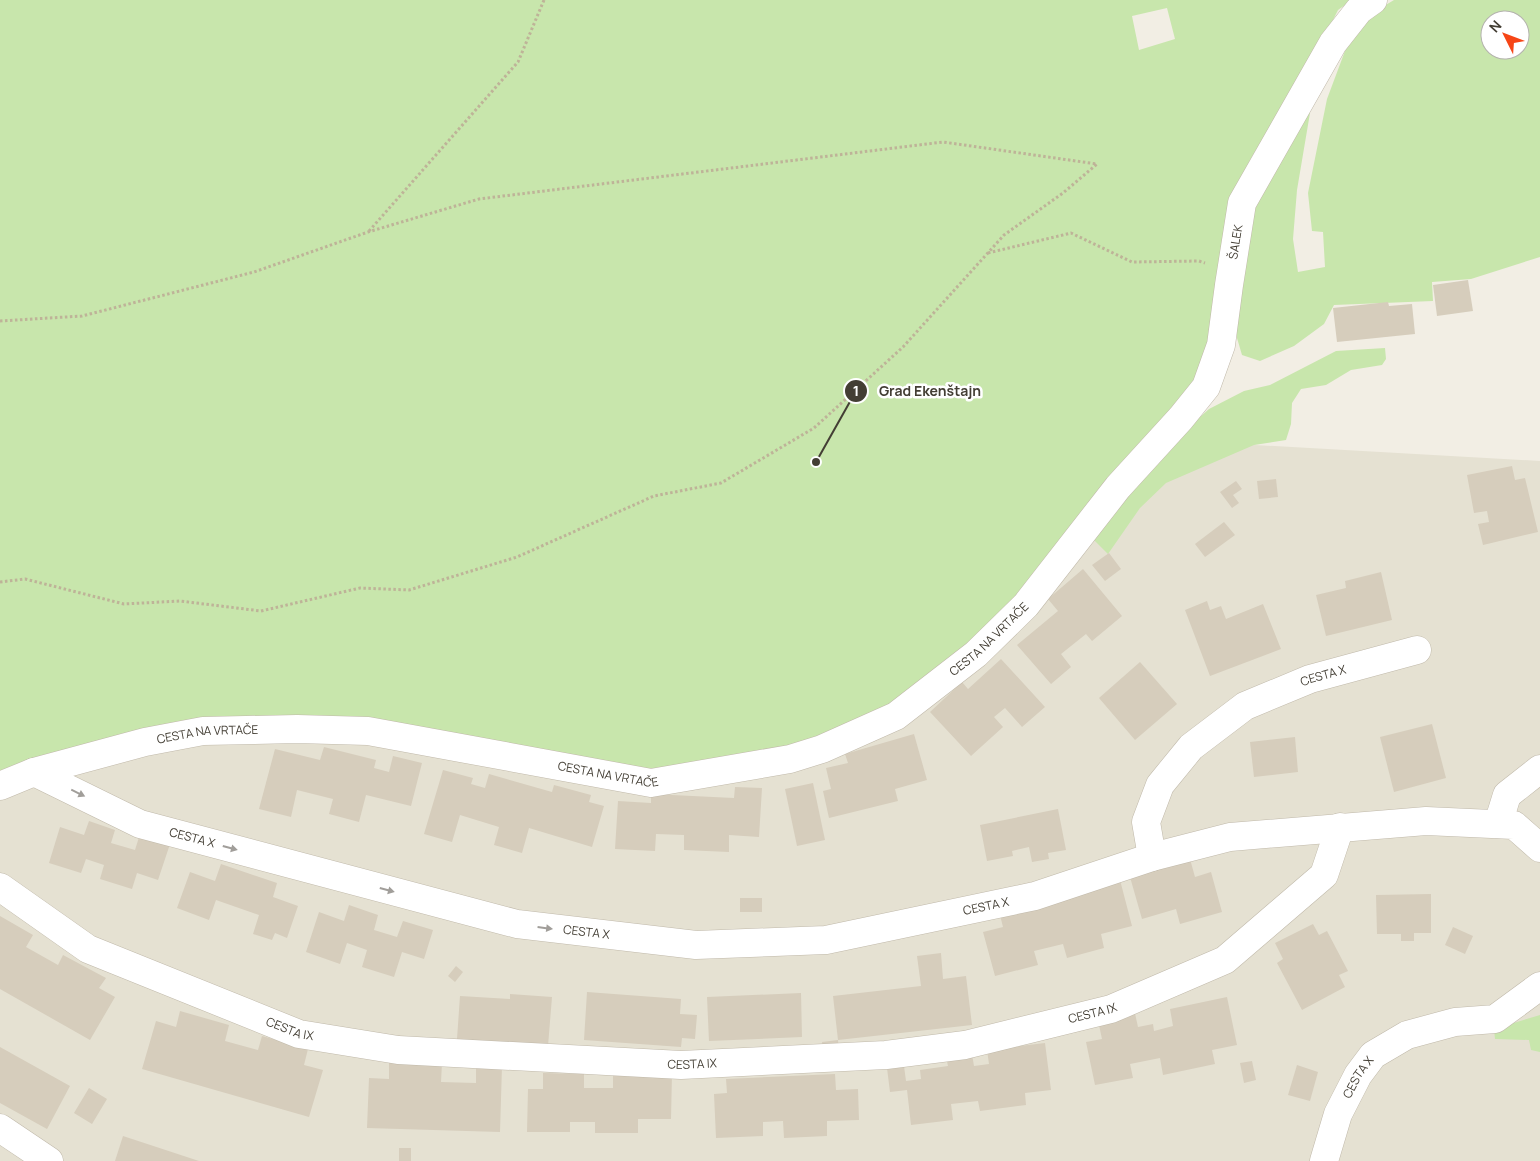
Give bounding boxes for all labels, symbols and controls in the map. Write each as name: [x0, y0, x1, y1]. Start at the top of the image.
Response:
north arrow: [1480, 10, 1530, 60]
text: N: [1485, 16, 1505, 36]
street label: ŠALEK: [1224, 222, 1247, 261]
callout: Grad Ekenštajn: [844, 377, 991, 406]
text: 1: [853, 380, 859, 401]
text: Grad Ekenštajn: [879, 381, 981, 400]
street label: CESTA NA VRTAČE: [946, 598, 1032, 680]
street label: CESTA X: [1298, 660, 1349, 690]
street label: CESTA NA VRTAČE: [155, 721, 259, 748]
street label: CESTA NA VRTAČE: [556, 757, 660, 791]
one-way arrow: [71, 790, 85, 798]
street label: CESTA X: [167, 823, 218, 852]
one-way arrow: [223, 844, 238, 852]
one-way arrow: [380, 886, 395, 894]
street label: CESTA X: [961, 893, 1011, 919]
street label: CESTA X: [562, 920, 611, 943]
one-way arrow: [537, 924, 553, 932]
street label: CESTA IX: [1066, 998, 1120, 1027]
street label: CESTA IX: [264, 1013, 316, 1044]
street label: CESTA X: [1338, 1052, 1378, 1101]
street label: CESTA IX: [667, 1054, 718, 1073]

